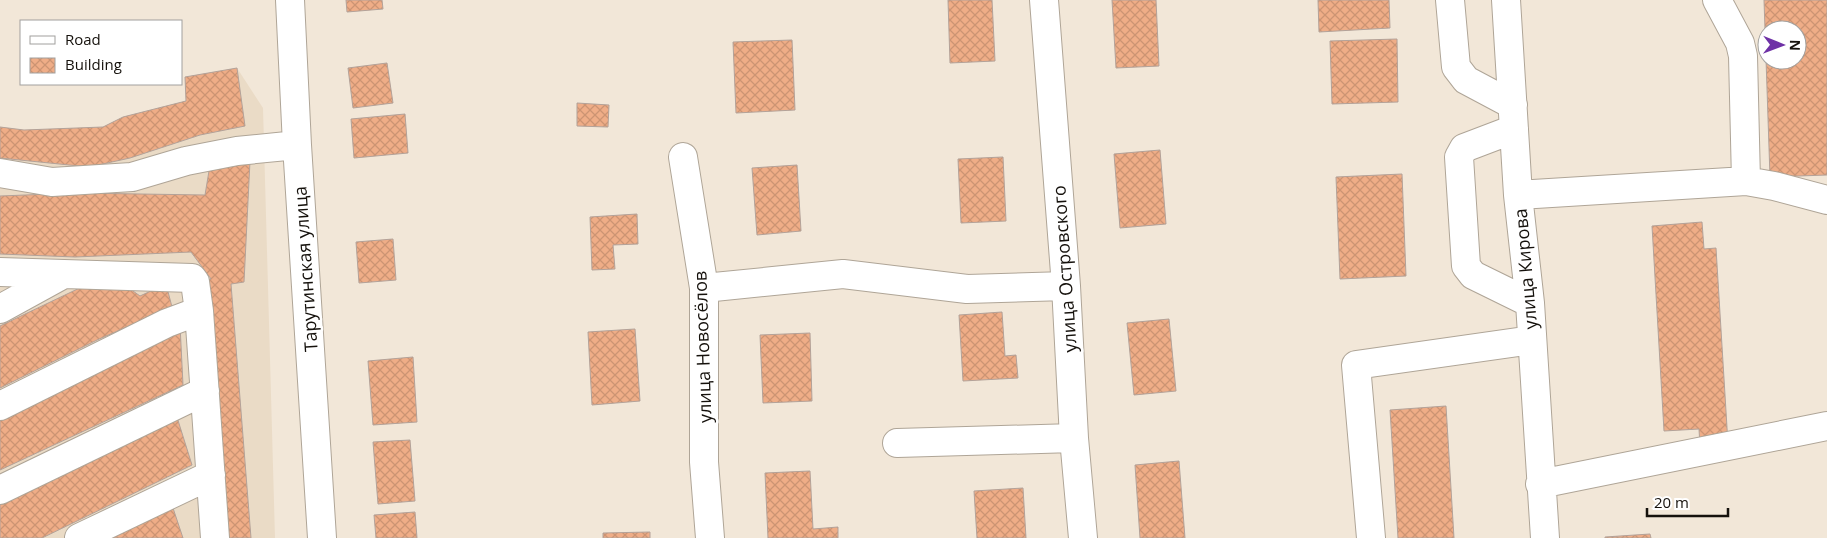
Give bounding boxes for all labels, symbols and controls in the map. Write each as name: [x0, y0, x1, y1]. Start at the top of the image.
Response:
legend: [20, 20, 182, 85]
north arrow: [1757, 20, 1807, 70]
text: Road: [65, 29, 101, 49]
text: N: [1786, 39, 1805, 51]
text: Building: [65, 54, 122, 74]
street label: Тарутинская улица: [287, 185, 323, 353]
street label: улица Островского: [1046, 185, 1082, 353]
street label: улица Кирова: [1508, 208, 1542, 330]
street label: улица Новосёлов: [687, 271, 717, 423]
scale bar: [1647, 486, 1728, 518]
text: 20 m: [1654, 492, 1689, 512]

